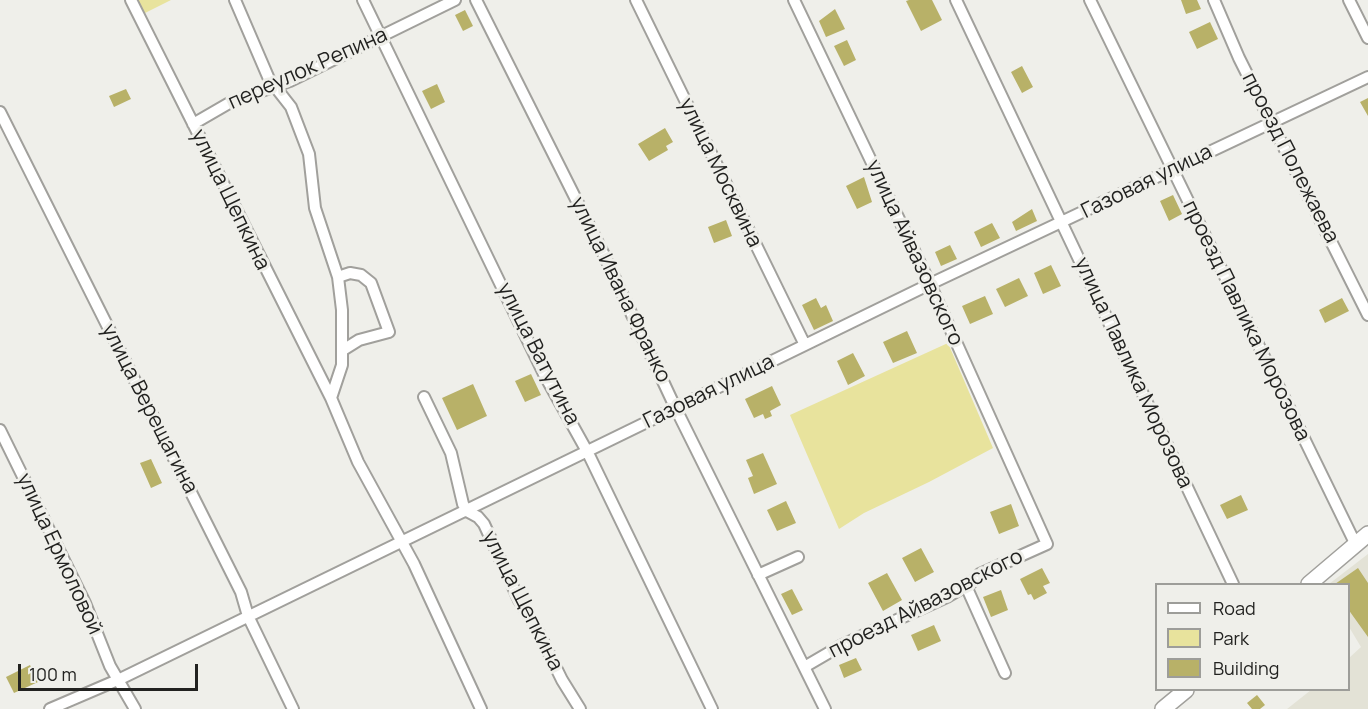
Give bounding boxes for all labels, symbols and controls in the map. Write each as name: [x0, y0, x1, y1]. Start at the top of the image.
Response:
street label: переулок Репина: [225, 23, 391, 115]
street label: проезд Полежаева: [1236, 69, 1344, 247]
street label: улица Москвина: [673, 94, 767, 252]
street label: улица Щепкина: [185, 125, 275, 275]
street label: Газовая улица: [1077, 139, 1217, 225]
street label: улица Айвазовского: [860, 156, 968, 350]
street label: улица Ивана Франко: [564, 193, 676, 387]
street label: проезд Павлика Морозова: [1177, 197, 1315, 445]
street label: улица Павлика Морозова: [1068, 253, 1198, 493]
street label: улица Ватутина: [491, 279, 585, 429]
street label: улица Верещагина: [95, 320, 203, 498]
street label: Газовая улица: [639, 349, 779, 435]
street label: улица Ермоловой: [11, 469, 107, 639]
street label: улица Щепкина: [476, 527, 568, 675]
street label: проезд Айвазовского: [825, 544, 1027, 664]
legend: [1155, 583, 1350, 691]
text: Road: [1213, 596, 1256, 620]
text: Park: [1213, 626, 1249, 650]
scale bar: [21, 652, 201, 690]
text: Building: [1213, 656, 1279, 680]
text: 100 m: [29, 662, 77, 686]

